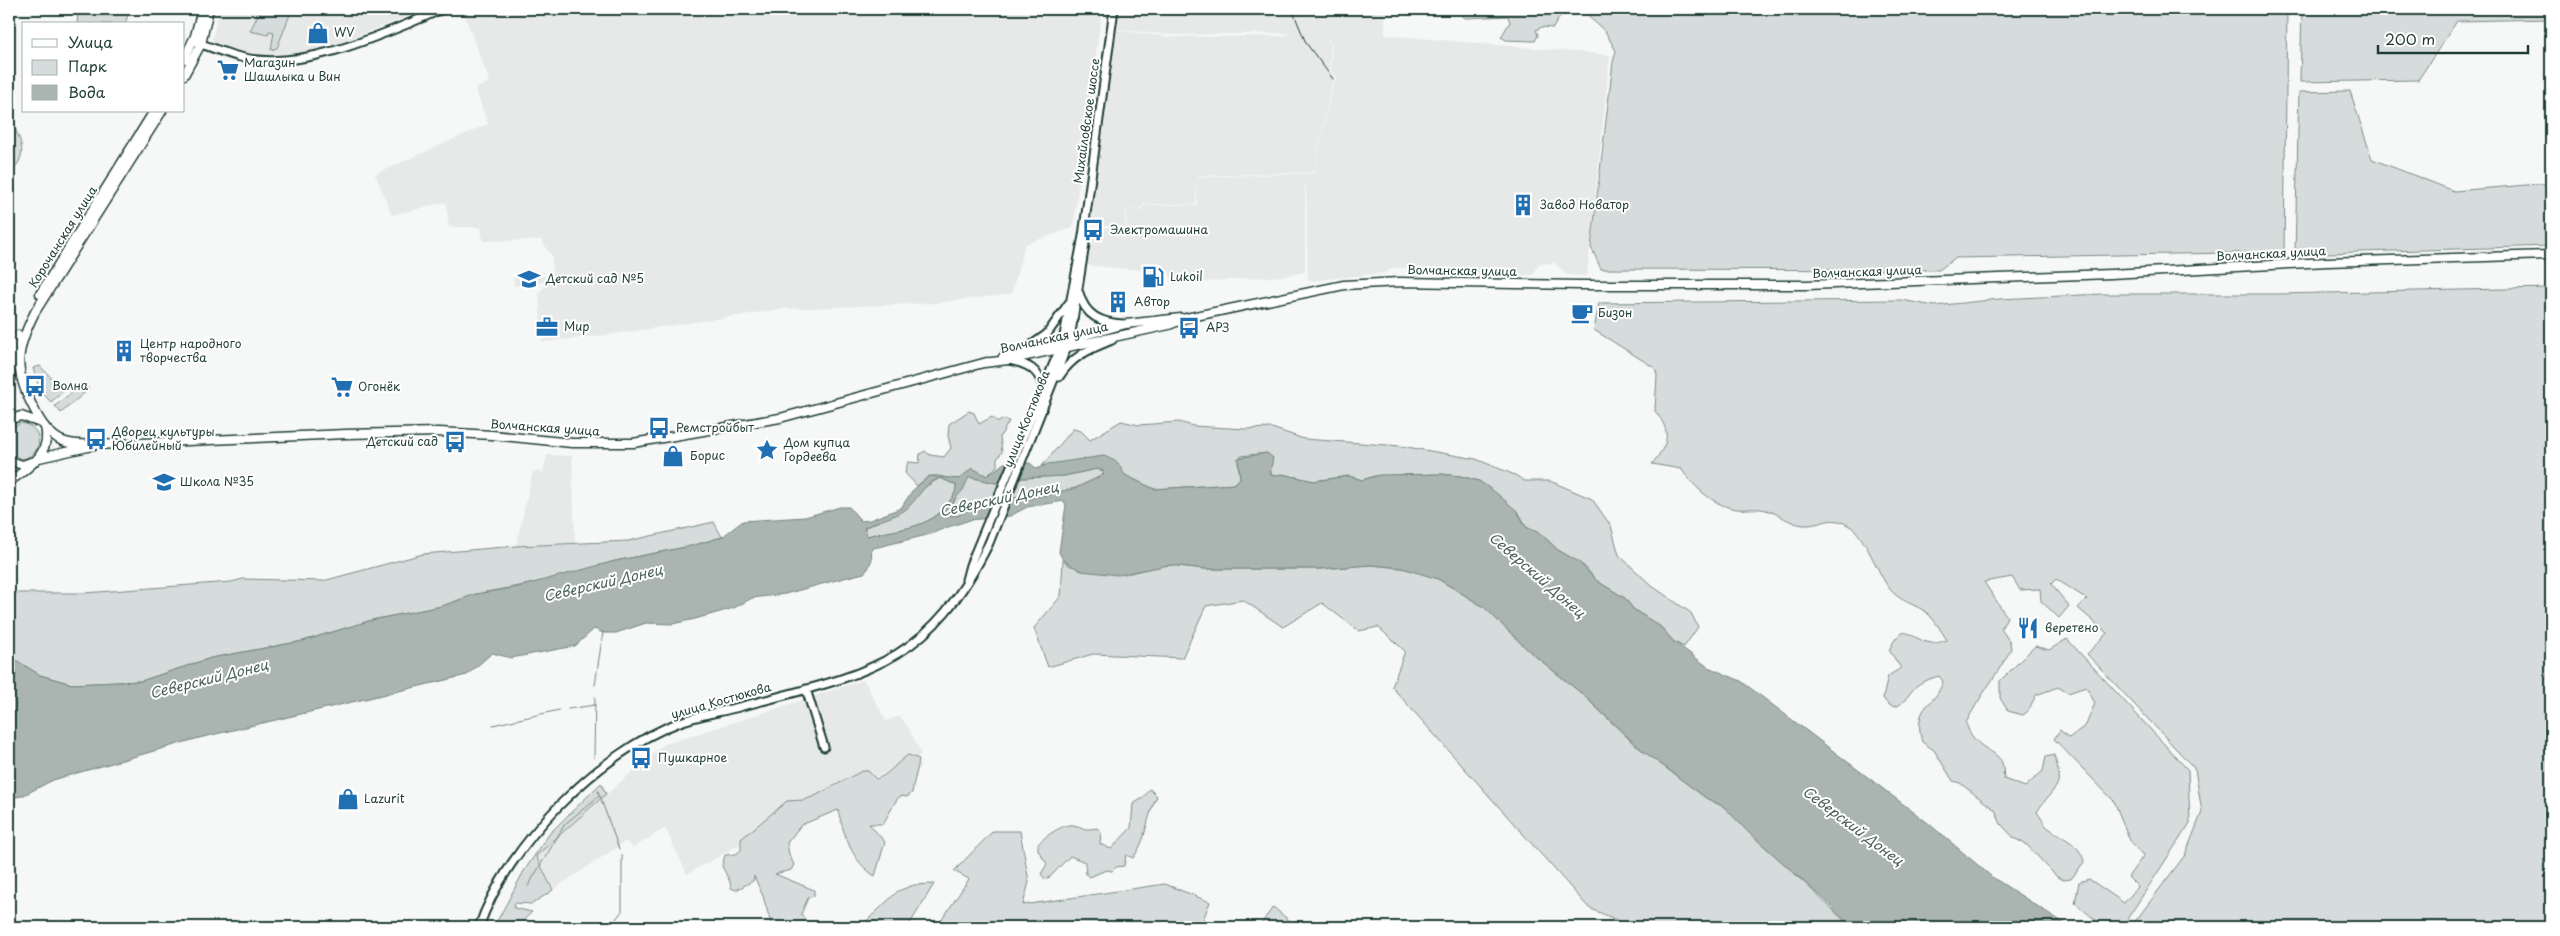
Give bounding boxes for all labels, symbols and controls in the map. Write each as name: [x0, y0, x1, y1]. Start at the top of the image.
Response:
shop icon: WV: [305, 20, 331, 46]
legend: [22, 22, 185, 112]
scale bar: [2378, 22, 2528, 54]
place label: WV: [334, 23, 355, 41]
text: 200 m: [2385, 27, 2435, 50]
text: Улица: [68, 30, 113, 53]
place label: Магазин Шашлыка и Вин: [244, 53, 341, 85]
text: Парк: [68, 54, 107, 77]
supermarket icon: Магазин Шашлыка и Вин: [215, 57, 241, 83]
street label: Михайловское шоссе: [1068, 57, 1104, 185]
text: Вода: [68, 80, 106, 103]
street label: Корочанская улица: [24, 182, 101, 291]
building icon: Завод Новатор: [1510, 192, 1536, 218]
place label: Завод Новатор: [1540, 195, 1629, 213]
bus stop icon: Электромашина: [1080, 217, 1106, 243]
place label: Электромашина: [1110, 220, 1208, 238]
street label: Волчанская улица: [2216, 241, 2327, 265]
street label: Волчанская улица: [1407, 260, 1518, 280]
street label: Волчанская улица: [1812, 260, 1923, 282]
fuel station icon: Lukoil: [1140, 264, 1166, 290]
school or university icon: Детский сад №5: [516, 266, 542, 292]
place label: Lukoil: [1170, 267, 1203, 285]
place label: Детский сад №5: [545, 269, 644, 287]
building icon: Автор: [1105, 289, 1131, 315]
place label: Автор: [1134, 292, 1170, 310]
cafe icon: Бизон: [1569, 300, 1595, 326]
place label: Бизон: [1598, 303, 1632, 321]
office icon: Мир: [534, 314, 560, 340]
bus stop icon: АРЗ: [1176, 315, 1202, 341]
place label: Мир: [564, 317, 590, 335]
street label: Волчанская улица: [998, 317, 1110, 357]
place label: АРЗ: [1206, 318, 1229, 336]
place label: Центр народного творчества: [140, 334, 242, 366]
building icon: Центр народного творчества: [111, 338, 137, 364]
street label: улица Костюкова: [998, 367, 1054, 470]
bus stop icon: Волна: [22, 373, 48, 399]
supermarket icon: Огонёк: [329, 374, 355, 400]
place label: Волна: [52, 376, 89, 394]
place label: Огонёк: [358, 377, 401, 395]
street label: Волчанская улица: [490, 414, 601, 440]
bus stop icon: Ремстройбыт: [646, 415, 672, 441]
place label: Ремстройбыт: [676, 418, 754, 436]
place label: Дворец культуры Юбилейный: [111, 422, 215, 454]
bus stop icon: Дворец культуры Юбилейный: [83, 426, 109, 452]
bus stop icon: Детский сад: [442, 429, 468, 455]
place label: Детский сад: [366, 432, 438, 450]
place label: Дом купца Гордеева: [783, 433, 850, 465]
place icon: Дом купца Гордеева: [754, 437, 780, 463]
shop icon: Борис: [660, 443, 686, 469]
place label: Борис: [690, 446, 725, 464]
school or university icon: Школа №35: [151, 469, 177, 495]
place label: Школа №35: [180, 472, 254, 490]
water label: Северский Донец: [937, 475, 1061, 521]
water label: Северский Донец: [1485, 527, 1591, 623]
water label: Северский Донец: [541, 558, 665, 606]
restaurant icon: веретено: [2015, 615, 2041, 641]
place label: веретено: [2045, 618, 2099, 636]
water label: Северский Донец: [147, 653, 271, 703]
street label: улица Костюкова: [669, 677, 773, 723]
bus stop icon: Пушкарное: [628, 745, 654, 771]
place label: Пушкарное: [658, 748, 727, 766]
water label: Северский Донец: [1798, 781, 1909, 871]
shop icon: Lazurit: [335, 786, 361, 812]
place label: Lazurit: [364, 789, 405, 807]

